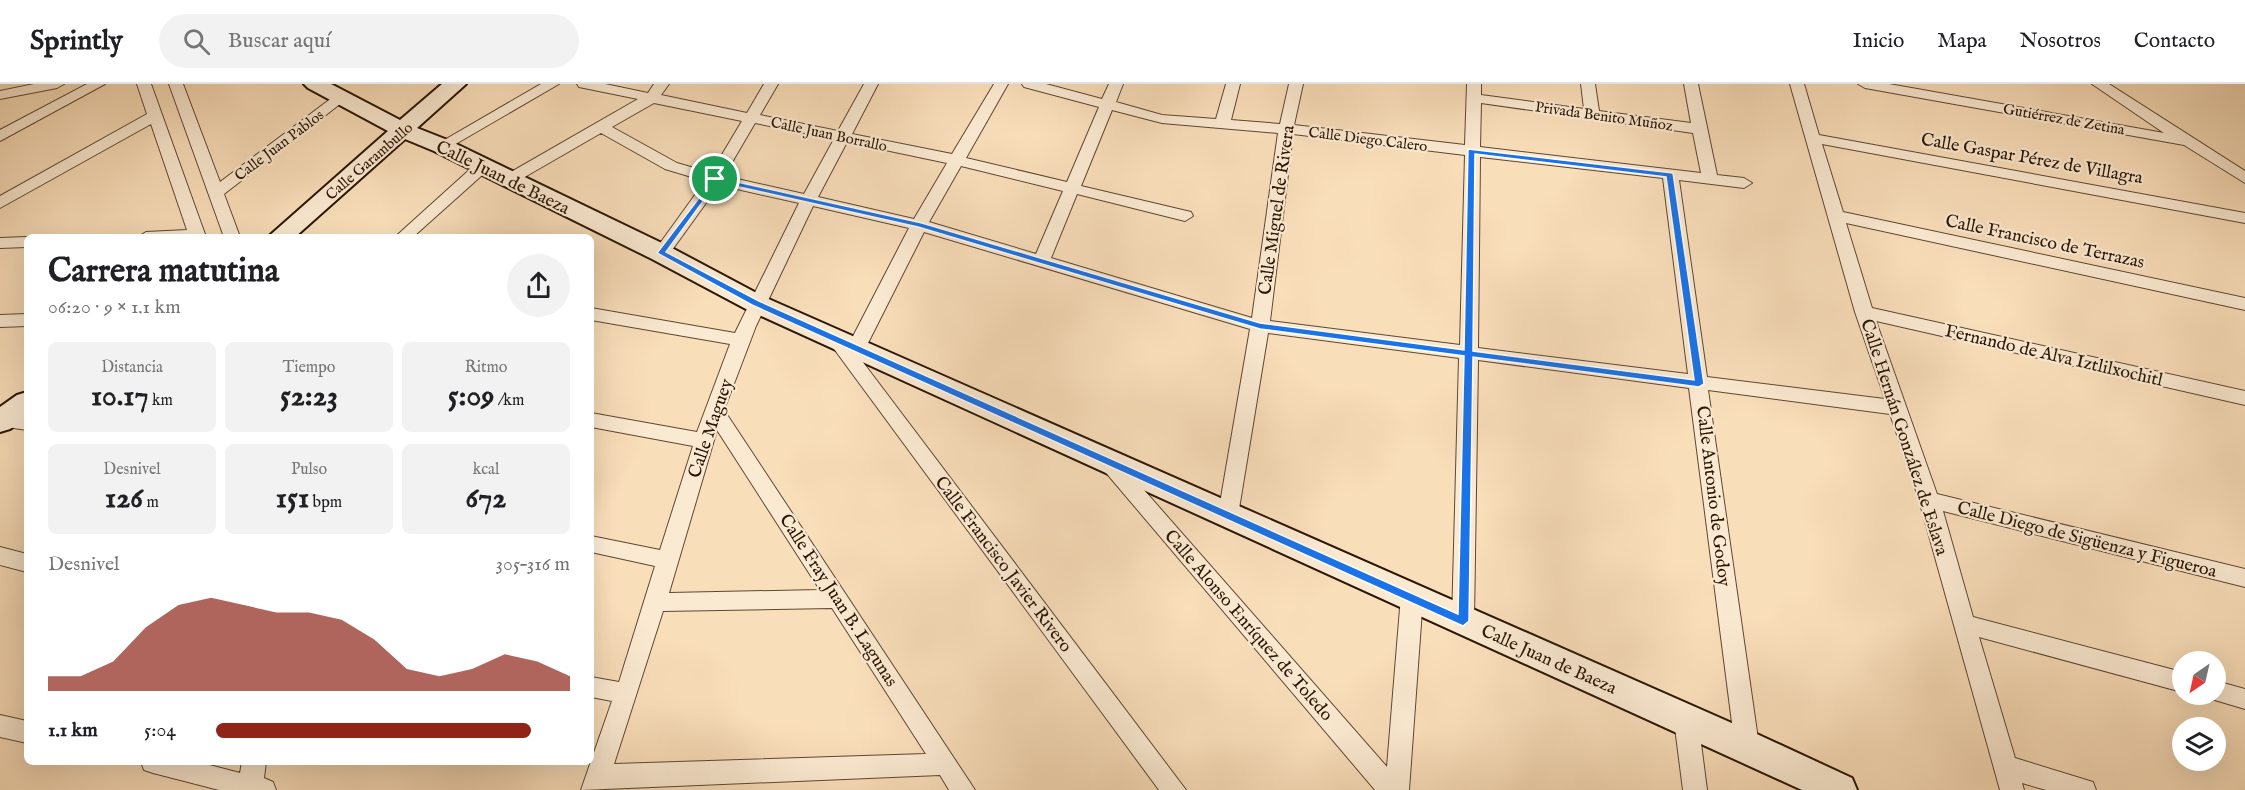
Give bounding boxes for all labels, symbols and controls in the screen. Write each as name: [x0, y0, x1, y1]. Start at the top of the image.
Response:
search box: [159, 14, 579, 68]
text: Sprintly: [30, 24, 123, 59]
icon: search: [180, 25, 213, 58]
text: Buscar aquí: [228, 27, 331, 55]
text: Inicio: [1853, 28, 1904, 55]
text: Mapa: [1937, 28, 1987, 55]
text: Nosotros: [2020, 28, 2101, 55]
text: Contacto: [2134, 28, 2215, 55]
street label: Privada Benito Muñoz: [1534, 97, 1674, 136]
street label: Gutiérrez de Zetina: [2002, 99, 2127, 140]
street label: Calle Juan Pablos: [231, 106, 328, 185]
street label: Calle Juan Borrallo: [769, 113, 889, 156]
street label: Calle Garambullo: [322, 118, 417, 204]
street label: Calle Diego Calero: [1307, 123, 1428, 156]
street label: Calle Miguel de Rivera: [1254, 124, 1301, 297]
street label: Calle Gaspar Pérez de Villagra: [1919, 129, 2145, 190]
street label: Calle Juan de Baeza: [432, 136, 573, 221]
pin: [689, 153, 740, 204]
icon: arrive: [698, 162, 731, 195]
street label: Calle Francisco de Terrazas: [1943, 210, 2146, 275]
text: Carrera matutina: [48, 251, 279, 293]
button: share: [507, 254, 570, 317]
text: 06:20 · 9 × 1.1 km: [48, 295, 181, 320]
street label: Calle Hernán González de Eslava: [1854, 316, 1953, 559]
street label: Fernando de Alva Iztlilxochitl: [1942, 320, 2165, 393]
text: Distancia: [101, 358, 163, 378]
text: Tiempo: [283, 358, 335, 378]
text: Ritmo: [465, 358, 507, 378]
street label: Calle Maguey: [684, 376, 739, 481]
text: 10.17: [91, 378, 149, 416]
text: 52:23: [280, 378, 338, 416]
text: 5:09: [448, 378, 494, 416]
text: km: [149, 391, 173, 411]
text: /km: [494, 391, 524, 411]
street label: Calle Antonio de Godoy: [1690, 405, 1735, 588]
text: Desnivel: [103, 460, 161, 480]
text: Pulso: [291, 460, 327, 480]
text: kcal: [473, 460, 499, 480]
street label: Calle Francisco Javier Rivero: [929, 472, 1077, 658]
text: 126: [105, 480, 143, 518]
text: 151: [276, 480, 309, 518]
text: 672: [466, 480, 506, 518]
text: m: [143, 493, 159, 513]
text: bpm: [309, 493, 342, 513]
street label: Calle Diego de Sigüenza y Figueroa: [1954, 497, 2219, 584]
street label: Calle Fray Juan B. Lagunas: [773, 510, 902, 692]
street label: Calle Alonso Enríquez de Toledo: [1158, 526, 1338, 727]
text: Desnivel: [48, 552, 120, 577]
text: 305–316 m: [496, 552, 570, 577]
street label: Calle Juan de Baeza: [1477, 620, 1620, 701]
north arrow: [2172, 651, 2226, 705]
map controls: [2172, 651, 2226, 771]
button: layers: [2172, 717, 2226, 771]
text: 1.1 km: [48, 718, 98, 743]
text: 5:04: [144, 718, 176, 743]

